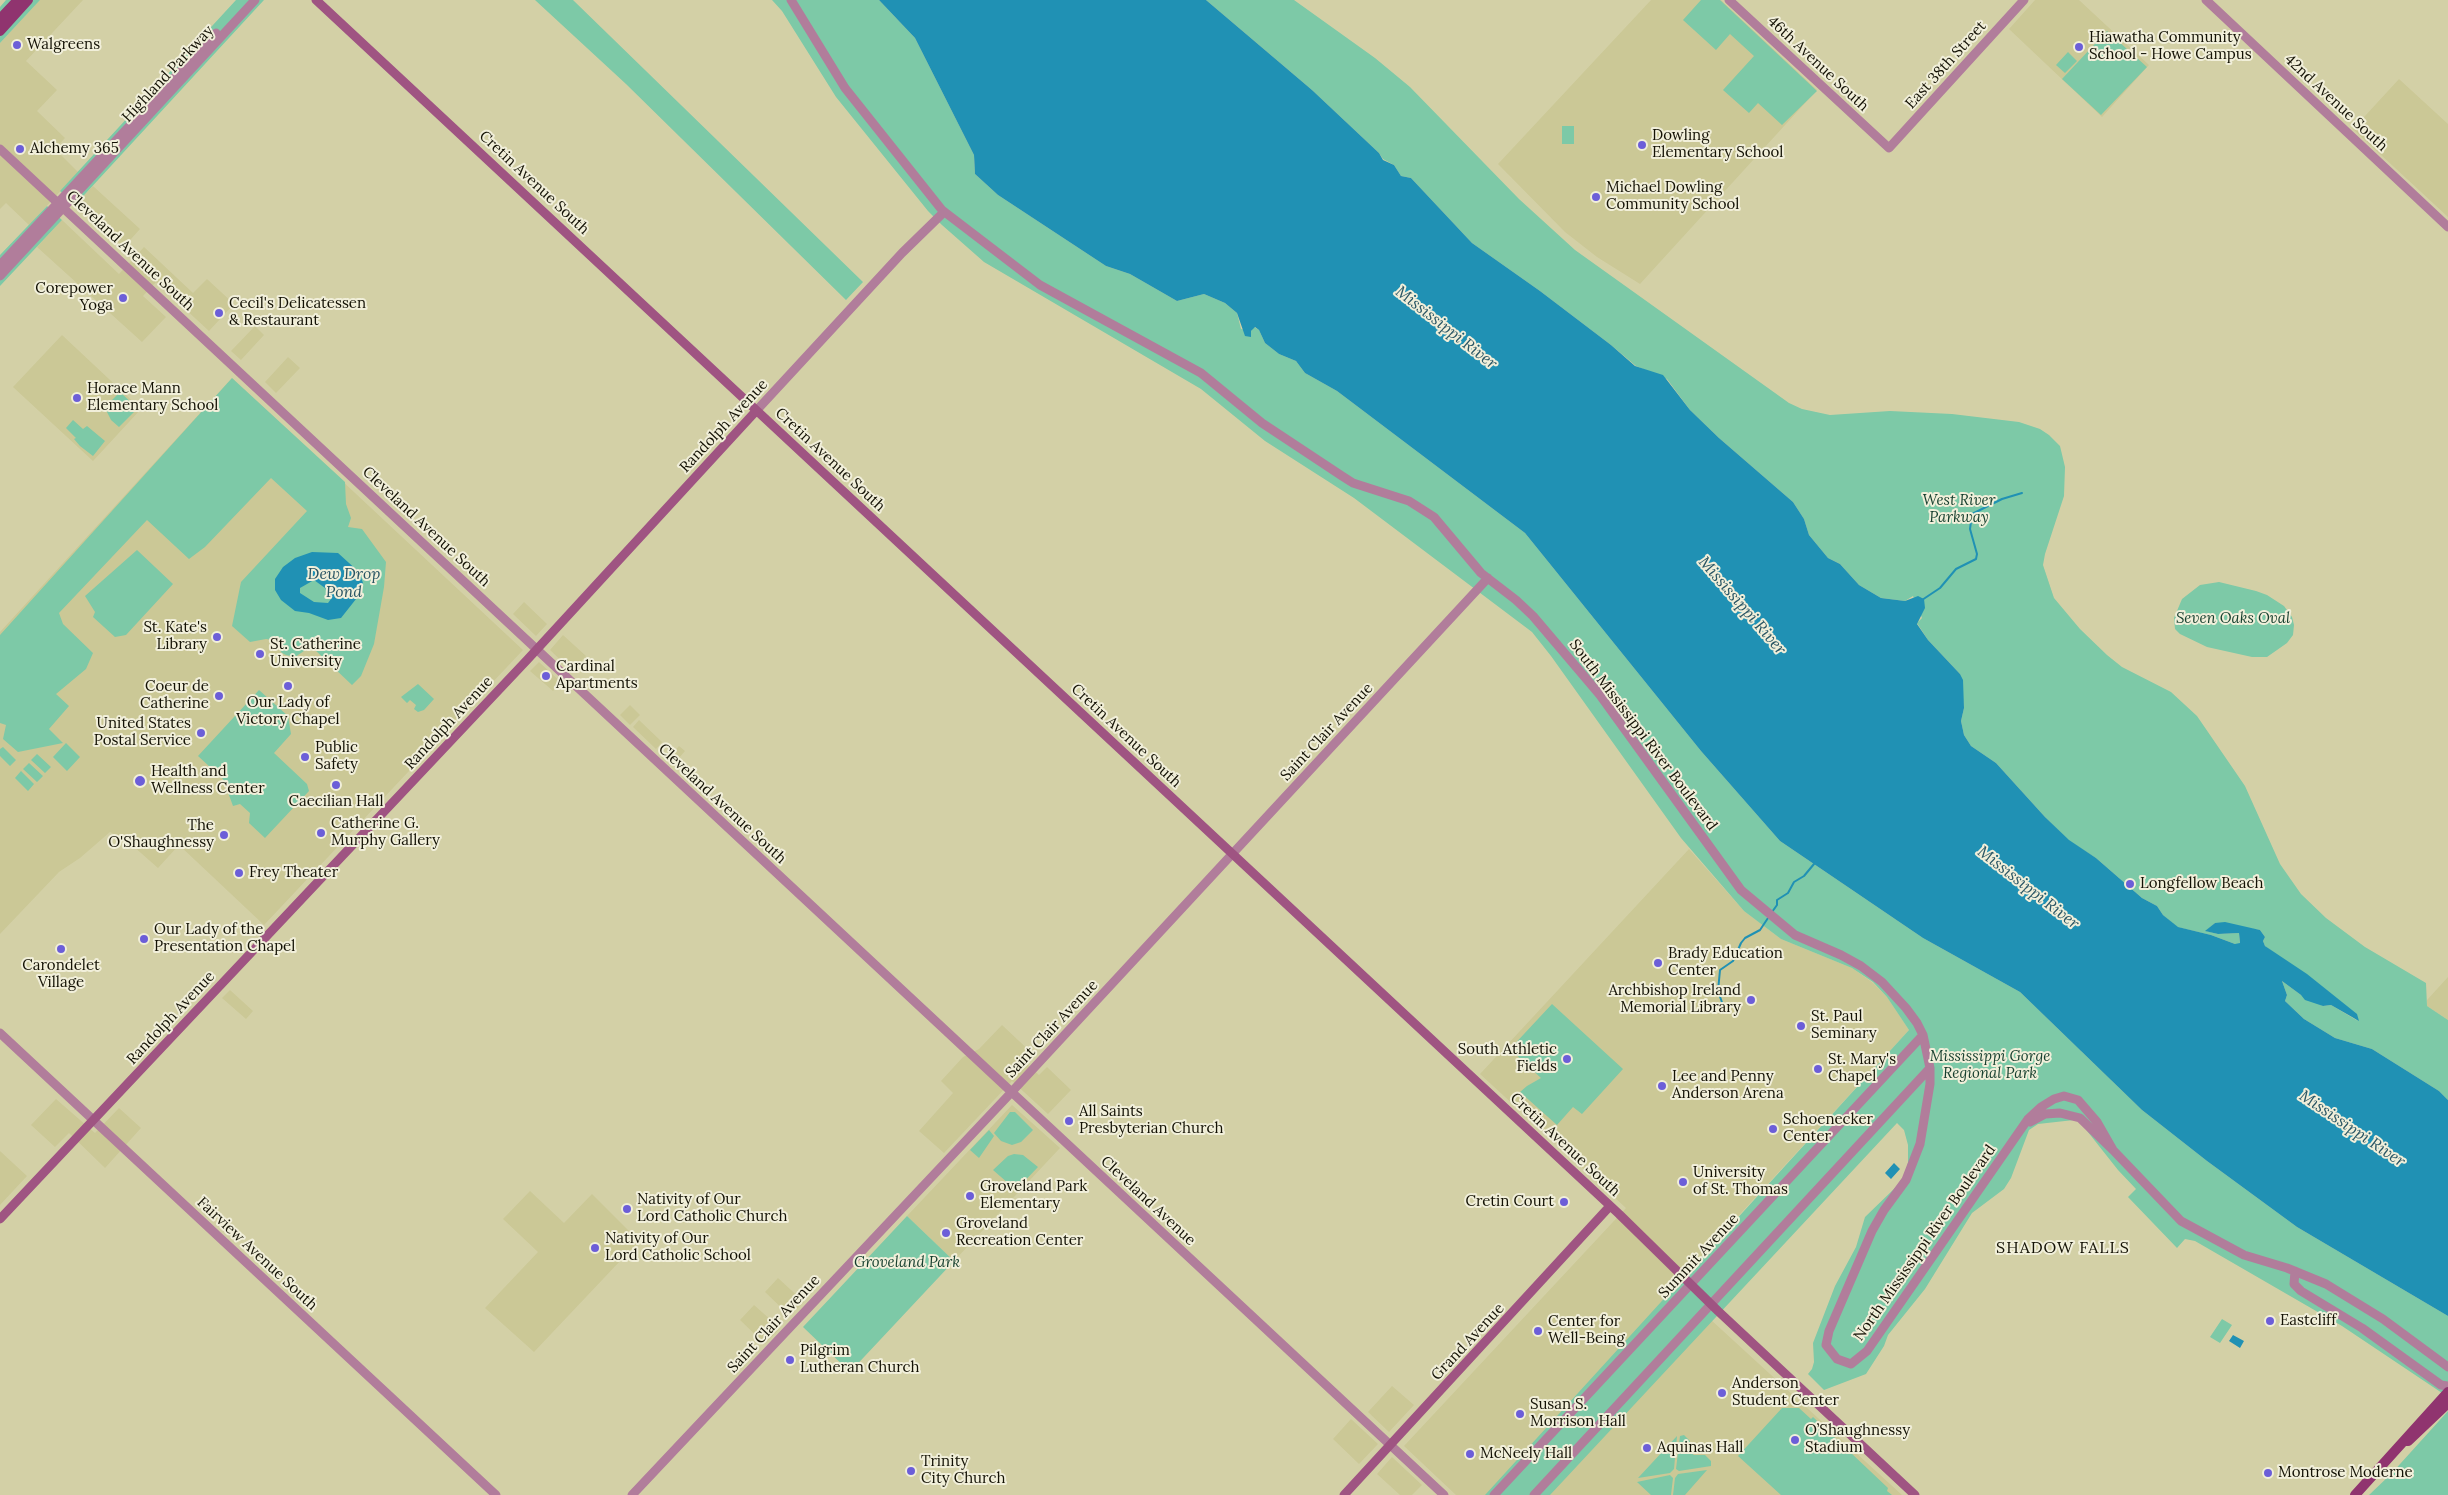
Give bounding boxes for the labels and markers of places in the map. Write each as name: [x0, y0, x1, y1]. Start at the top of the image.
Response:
place label: Hiawatha Community School - Howe Campus: [2089, 29, 2252, 64]
place label: Walgreens: [27, 36, 100, 54]
marker: Walgreens: [11, 39, 23, 51]
marker: Hiawatha Community School - Howe Campus: [2073, 41, 2085, 53]
place label: Dowling Elementary School: [1652, 127, 1783, 162]
marker: Dowling Elementary School: [1636, 139, 1648, 151]
place label: Alchemy 365: [30, 140, 119, 158]
marker: Alchemy 365: [14, 143, 26, 155]
place label: Michael Dowling Community School: [1606, 179, 1739, 214]
marker: Michael Dowling Community School: [1590, 191, 1602, 203]
place label: Corepower Yoga: [35, 280, 113, 315]
marker: Corepower Yoga: [117, 292, 129, 304]
place label: Cecil's Delicatessen & Restaurant: [229, 295, 366, 330]
marker: Cecil's Delicatessen & Restaurant: [213, 307, 225, 319]
place label: Horace Mann Elementary School: [87, 380, 218, 415]
marker: Horace Mann Elementary School: [71, 392, 83, 404]
place label: St. Kate's Library: [143, 619, 207, 654]
marker: St. Kate's Library: [211, 631, 223, 643]
place label: St. Catherine University: [270, 636, 361, 671]
marker: St. Catherine University: [254, 648, 266, 660]
place label: Cardinal Apartments: [556, 658, 638, 693]
marker: Cardinal Apartments: [540, 670, 552, 682]
place label: Coeur de Catherine: [140, 678, 209, 713]
marker: Our Lady of Victory Chapel: [282, 680, 294, 692]
marker: Coeur de Catherine: [213, 690, 225, 702]
place label: Our Lady of Victory Chapel: [236, 694, 340, 729]
place label: United States Postal Service: [94, 715, 191, 750]
marker: United States Postal Service: [195, 727, 207, 739]
place label: Public Safety: [315, 739, 358, 774]
marker: Public Safety: [299, 751, 311, 763]
place label: Health and Wellness Center: [151, 763, 265, 798]
marker: Health and Wellness Center: [133, 774, 147, 788]
marker: Caecilian Hall: [330, 779, 342, 791]
place label: Caecilian Hall: [288, 793, 384, 811]
place label: Catherine G. Murphy Gallery: [331, 815, 440, 850]
place label: The O'Shaughnessy: [108, 817, 214, 852]
marker: Catherine G. Murphy Gallery: [315, 827, 327, 839]
marker: The O'Shaughnessy: [218, 829, 230, 841]
place label: Frey Theater: [249, 864, 338, 882]
marker: Frey Theater: [233, 867, 245, 879]
place label: Longfellow Beach: [2140, 875, 2263, 893]
marker: Longfellow Beach: [2124, 878, 2136, 890]
place label: Our Lady of the Presentation Chapel: [154, 921, 295, 956]
marker: Our Lady of the Presentation Chapel: [138, 933, 150, 945]
marker: Carondelet Village: [55, 943, 67, 955]
place label: Brady Education Center: [1668, 945, 1783, 980]
place label: Carondelet Village: [22, 957, 100, 992]
marker: Brady Education Center: [1652, 957, 1664, 969]
place label: Archbishop Ireland Memorial Library: [1608, 982, 1741, 1017]
marker: Archbishop Ireland Memorial Library: [1745, 994, 1757, 1006]
place label: St. Paul Seminary: [1811, 1008, 1877, 1043]
marker: St. Paul Seminary: [1795, 1020, 1807, 1032]
place label: South Athletic Fields: [1458, 1041, 1557, 1076]
place label: St. Mary's Chapel: [1828, 1051, 1896, 1086]
marker: South Athletic Fields: [1561, 1053, 1573, 1065]
marker: St. Mary's Chapel: [1812, 1063, 1824, 1075]
place label: Lee and Penny Anderson Arena: [1672, 1068, 1784, 1103]
marker: Lee and Penny Anderson Arena: [1656, 1080, 1668, 1092]
place label: All Saints Presbyterian Church: [1079, 1103, 1223, 1138]
place label: Schoenecker Center: [1783, 1111, 1873, 1146]
marker: All Saints Presbyterian Church: [1063, 1115, 1075, 1127]
marker: Schoenecker Center: [1767, 1123, 1779, 1135]
place label: University of St. Thomas: [1693, 1164, 1788, 1199]
marker: University of St. Thomas: [1677, 1176, 1689, 1188]
place label: Groveland Park Elementary: [980, 1178, 1087, 1213]
marker: Groveland Park Elementary: [964, 1190, 976, 1202]
place label: Nativity of Our Lord Catholic Church: [637, 1191, 787, 1226]
place label: Cretin Court: [1465, 1193, 1554, 1211]
marker: Cretin Court: [1558, 1196, 1570, 1208]
marker: Nativity of Our Lord Catholic Church: [621, 1203, 633, 1215]
place label: Groveland Recreation Center: [956, 1215, 1083, 1250]
marker: Groveland Recreation Center: [940, 1227, 952, 1239]
place label: Nativity of Our Lord Catholic School: [605, 1230, 751, 1265]
marker: Nativity of Our Lord Catholic School: [589, 1242, 601, 1254]
place label: Eastcliff: [2280, 1312, 2336, 1330]
place label: Center for Well-Being: [1548, 1313, 1625, 1348]
marker: Eastcliff: [2264, 1315, 2276, 1327]
marker: Center for Well-Being: [1532, 1325, 1544, 1337]
place label: Pilgrim Lutheran Church: [800, 1342, 920, 1377]
marker: Pilgrim Lutheran Church: [784, 1354, 796, 1366]
place label: Anderson Student Center: [1732, 1375, 1839, 1410]
marker: Anderson Student Center: [1716, 1387, 1728, 1399]
place label: Susan S. Morrison Hall: [1530, 1396, 1626, 1431]
marker: Susan S. Morrison Hall: [1514, 1408, 1526, 1420]
place label: O’Shaughnessy Stadium: [1805, 1422, 1910, 1457]
marker: O’Shaughnessy Stadium: [1789, 1434, 1801, 1446]
place label: Aquinas Hall: [1657, 1439, 1743, 1457]
marker: Aquinas Hall: [1641, 1442, 1653, 1454]
place label: McNeely Hall: [1480, 1445, 1572, 1463]
marker: McNeely Hall: [1464, 1448, 1476, 1460]
place label: Trinity City Church: [921, 1453, 1005, 1488]
place label: Montrose Moderne: [2278, 1464, 2413, 1482]
marker: Trinity City Church: [905, 1465, 917, 1477]
marker: Montrose Moderne: [2262, 1467, 2274, 1479]

